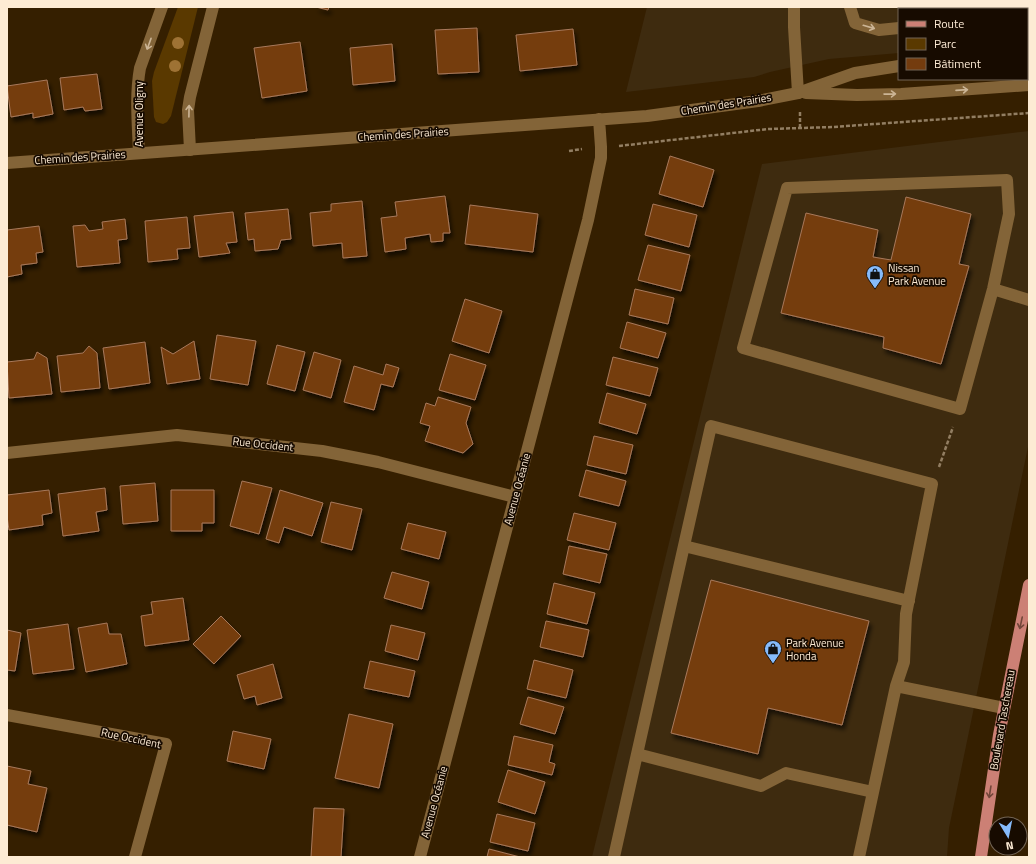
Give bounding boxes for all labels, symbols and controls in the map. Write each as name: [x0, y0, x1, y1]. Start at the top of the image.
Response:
legend: [898, 8, 1028, 80]
text: Route: [934, 14, 964, 33]
one-way arrow: [862, 24, 875, 31]
text: Parc: [934, 34, 956, 53]
one-way arrow: [144, 37, 152, 49]
text: Bâtiment: [934, 54, 982, 73]
street label: Avenue Oligny: [131, 80, 147, 147]
one-way arrow: [955, 86, 968, 93]
street label: Chemin des Prairies: [680, 89, 772, 119]
one-way arrow: [883, 91, 896, 98]
one-way arrow: [185, 105, 193, 118]
street label: Chemin des Prairies: [357, 123, 449, 145]
street label: Chemin des Prairies: [34, 146, 126, 168]
place label: Nissan Park Avenue: [888, 260, 946, 289]
shop icon: Nissan Park Avenue: [865, 264, 885, 289]
street label: Rue Occident: [232, 433, 294, 455]
street label: Avenue Océanie: [500, 451, 534, 527]
one-way arrow: [1016, 616, 1024, 629]
place label: Park Avenue Honda: [786, 635, 844, 664]
shop icon: Park Avenue Honda: [763, 639, 783, 664]
street label: Boulevard Taschereau: [985, 669, 1019, 771]
street label: Rue Occident: [100, 724, 163, 752]
street label: Avenue Océanie: [417, 764, 451, 840]
one-way arrow: [986, 785, 994, 798]
north arrow: [988, 816, 1028, 856]
text: N: [1005, 837, 1015, 854]

